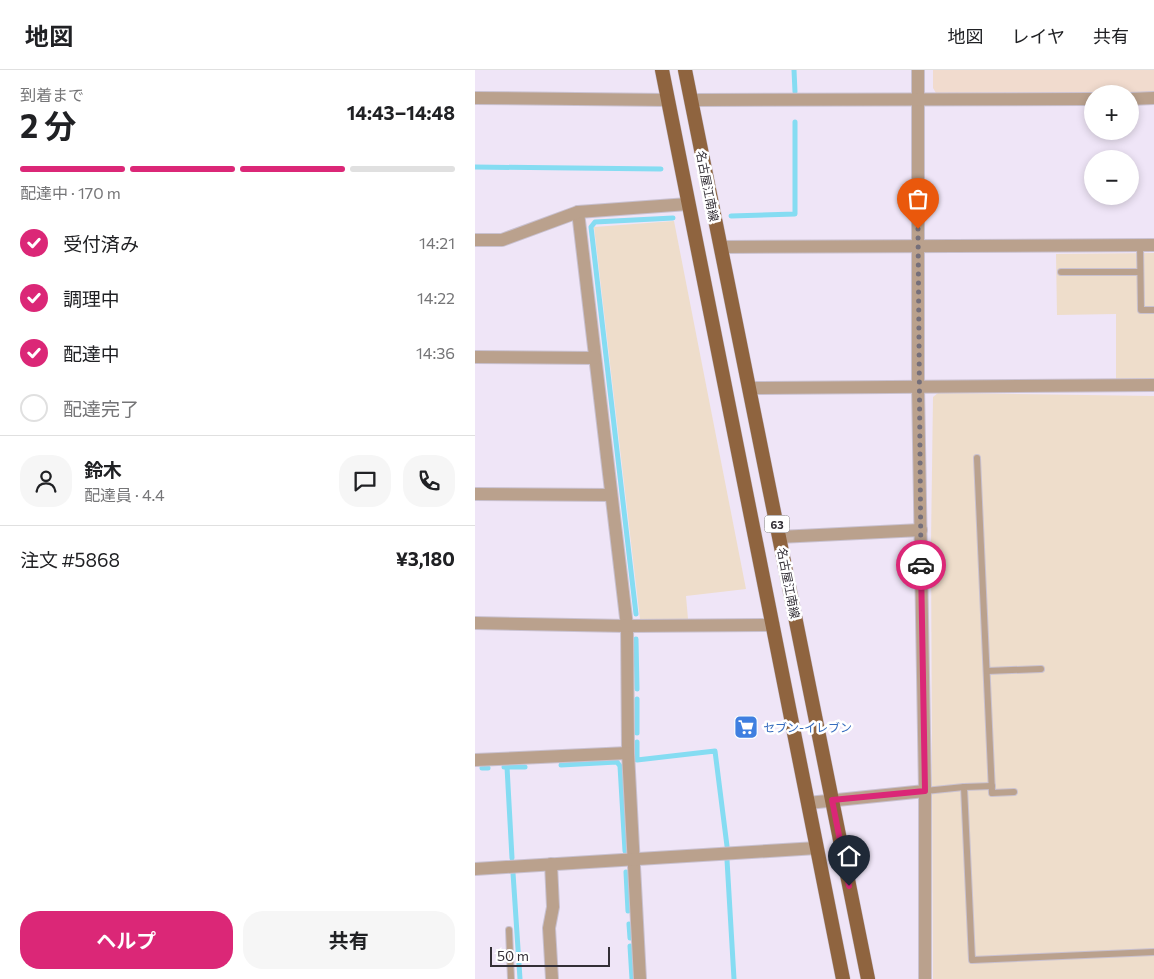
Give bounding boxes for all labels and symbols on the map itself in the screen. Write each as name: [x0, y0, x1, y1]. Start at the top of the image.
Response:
street label: 名古屋江南線: [694, 149, 722, 223]
pin: [897, 178, 939, 229]
road number: 63: [765, 516, 789, 532]
courier: [896, 540, 946, 590]
street label: 名古屋江南線: [775, 546, 803, 620]
supermarket icon: セブン-イレブン: [733, 714, 759, 740]
place label: セブン-イレブン: [763, 720, 852, 734]
pin: [828, 835, 870, 886]
scale bar: [490, 944, 610, 967]

